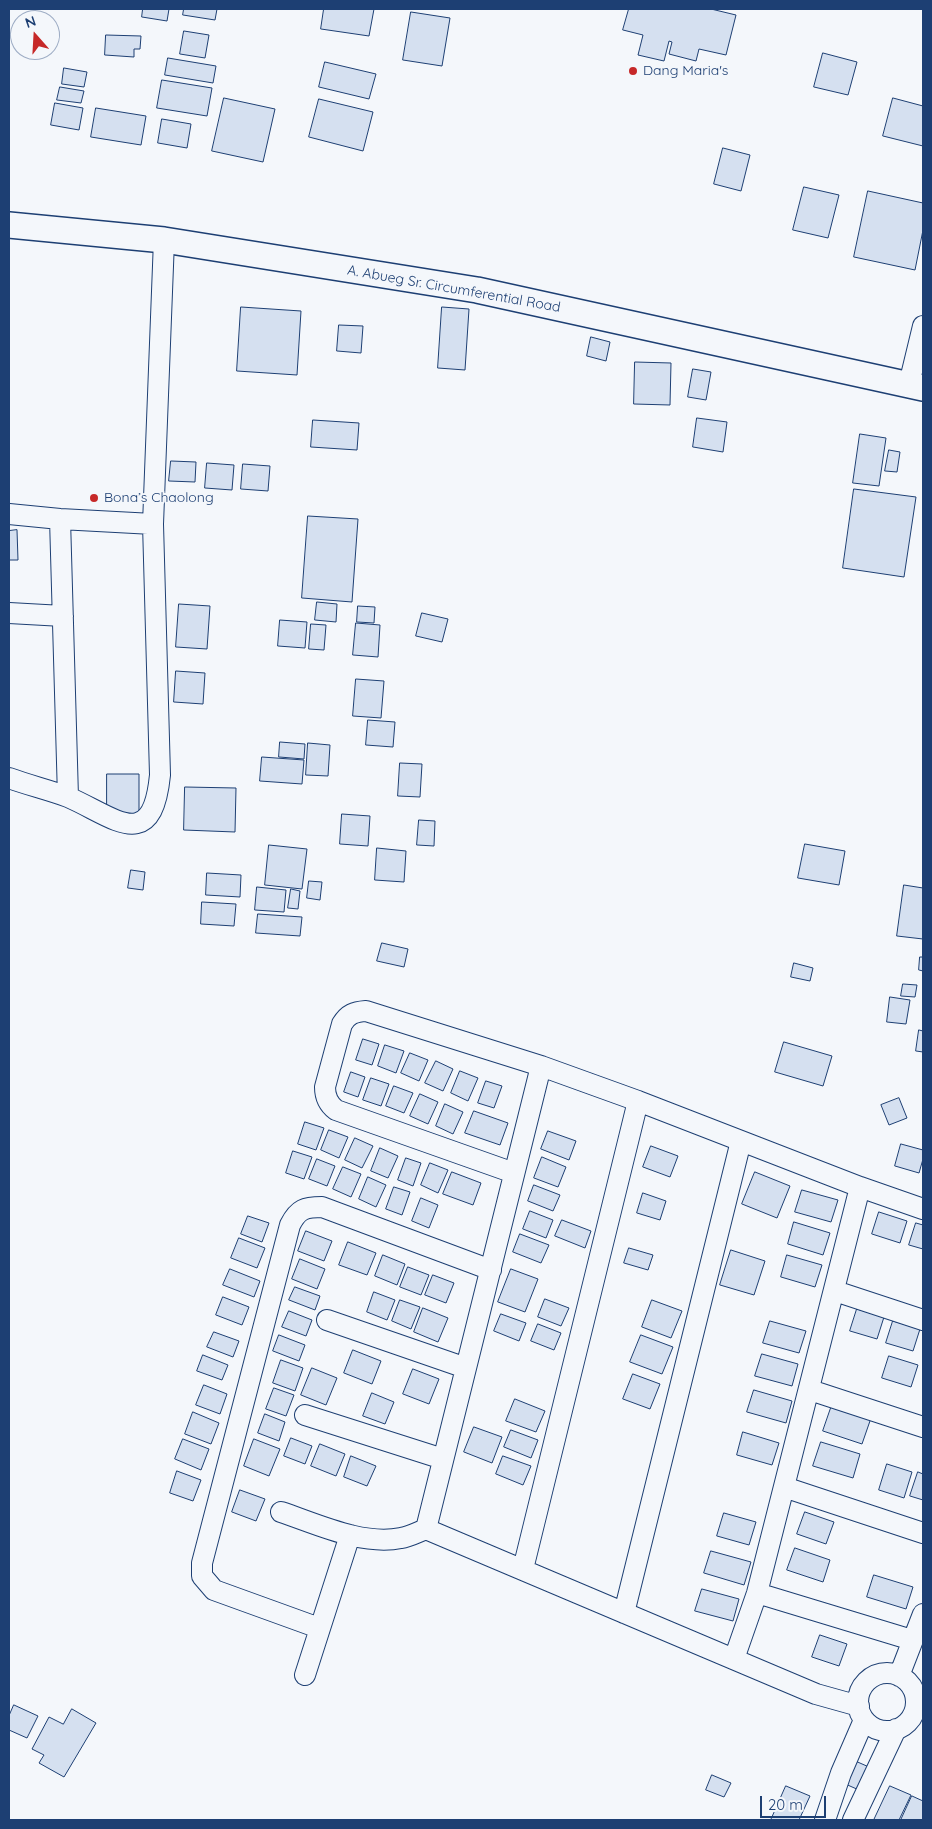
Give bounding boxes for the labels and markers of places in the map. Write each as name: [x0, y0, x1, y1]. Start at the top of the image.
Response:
place label: Dang Maria's: [643, 63, 728, 79]
marker: Dang Maria's: [627, 65, 639, 77]
place label: Bona’s Chaolong: [104, 490, 214, 506]
marker: Bona’s Chaolong: [88, 492, 100, 504]

